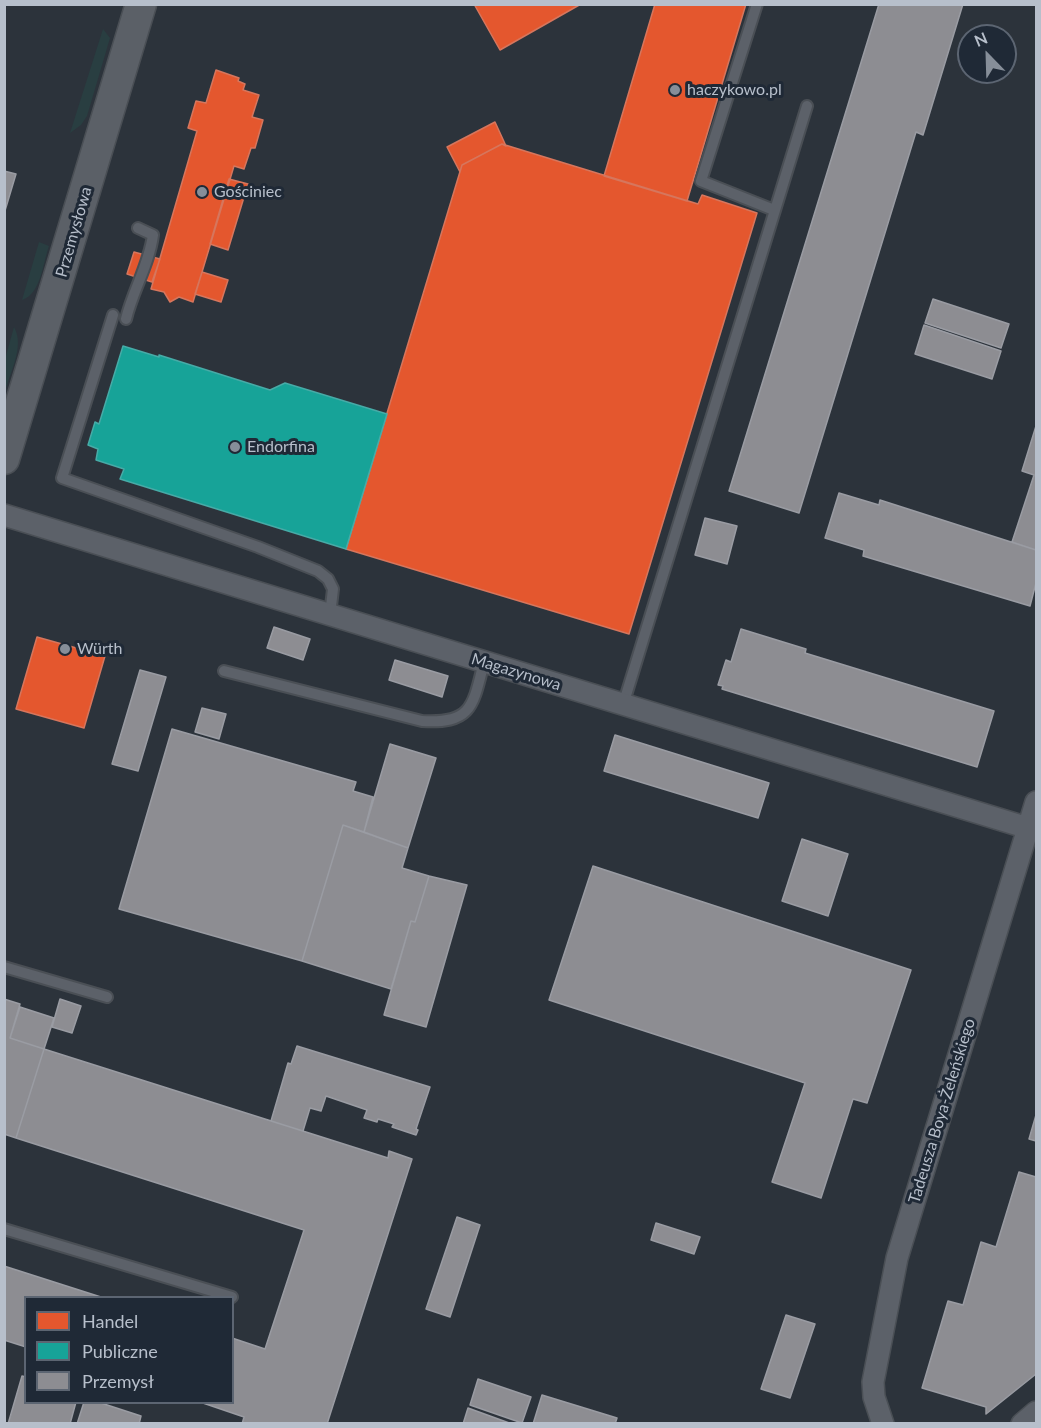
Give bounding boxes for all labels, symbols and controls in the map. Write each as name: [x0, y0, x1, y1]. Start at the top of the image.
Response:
north arrow: [957, 24, 1017, 84]
text: N: [971, 28, 990, 50]
place label: haczykowo.pl: [687, 80, 782, 100]
marker: haczykowo.pl: [668, 83, 682, 97]
place label: Gościniec: [214, 182, 282, 202]
street label: Przemysłowa: [52, 185, 96, 279]
marker: Gościniec: [195, 185, 209, 199]
place label: Endorfina: [247, 437, 315, 457]
marker: Endorfina: [228, 440, 242, 454]
place label: Würth: [77, 639, 122, 659]
marker: Würth: [58, 642, 72, 656]
street label: Magazynowa: [469, 649, 563, 695]
street label: Tadeusza Boya-Żeleńskiego: [905, 1016, 979, 1206]
legend: [24, 1296, 234, 1404]
text: Handel: [82, 1310, 138, 1332]
text: Publiczne: [82, 1340, 158, 1362]
text: Przemysł: [82, 1370, 154, 1392]

